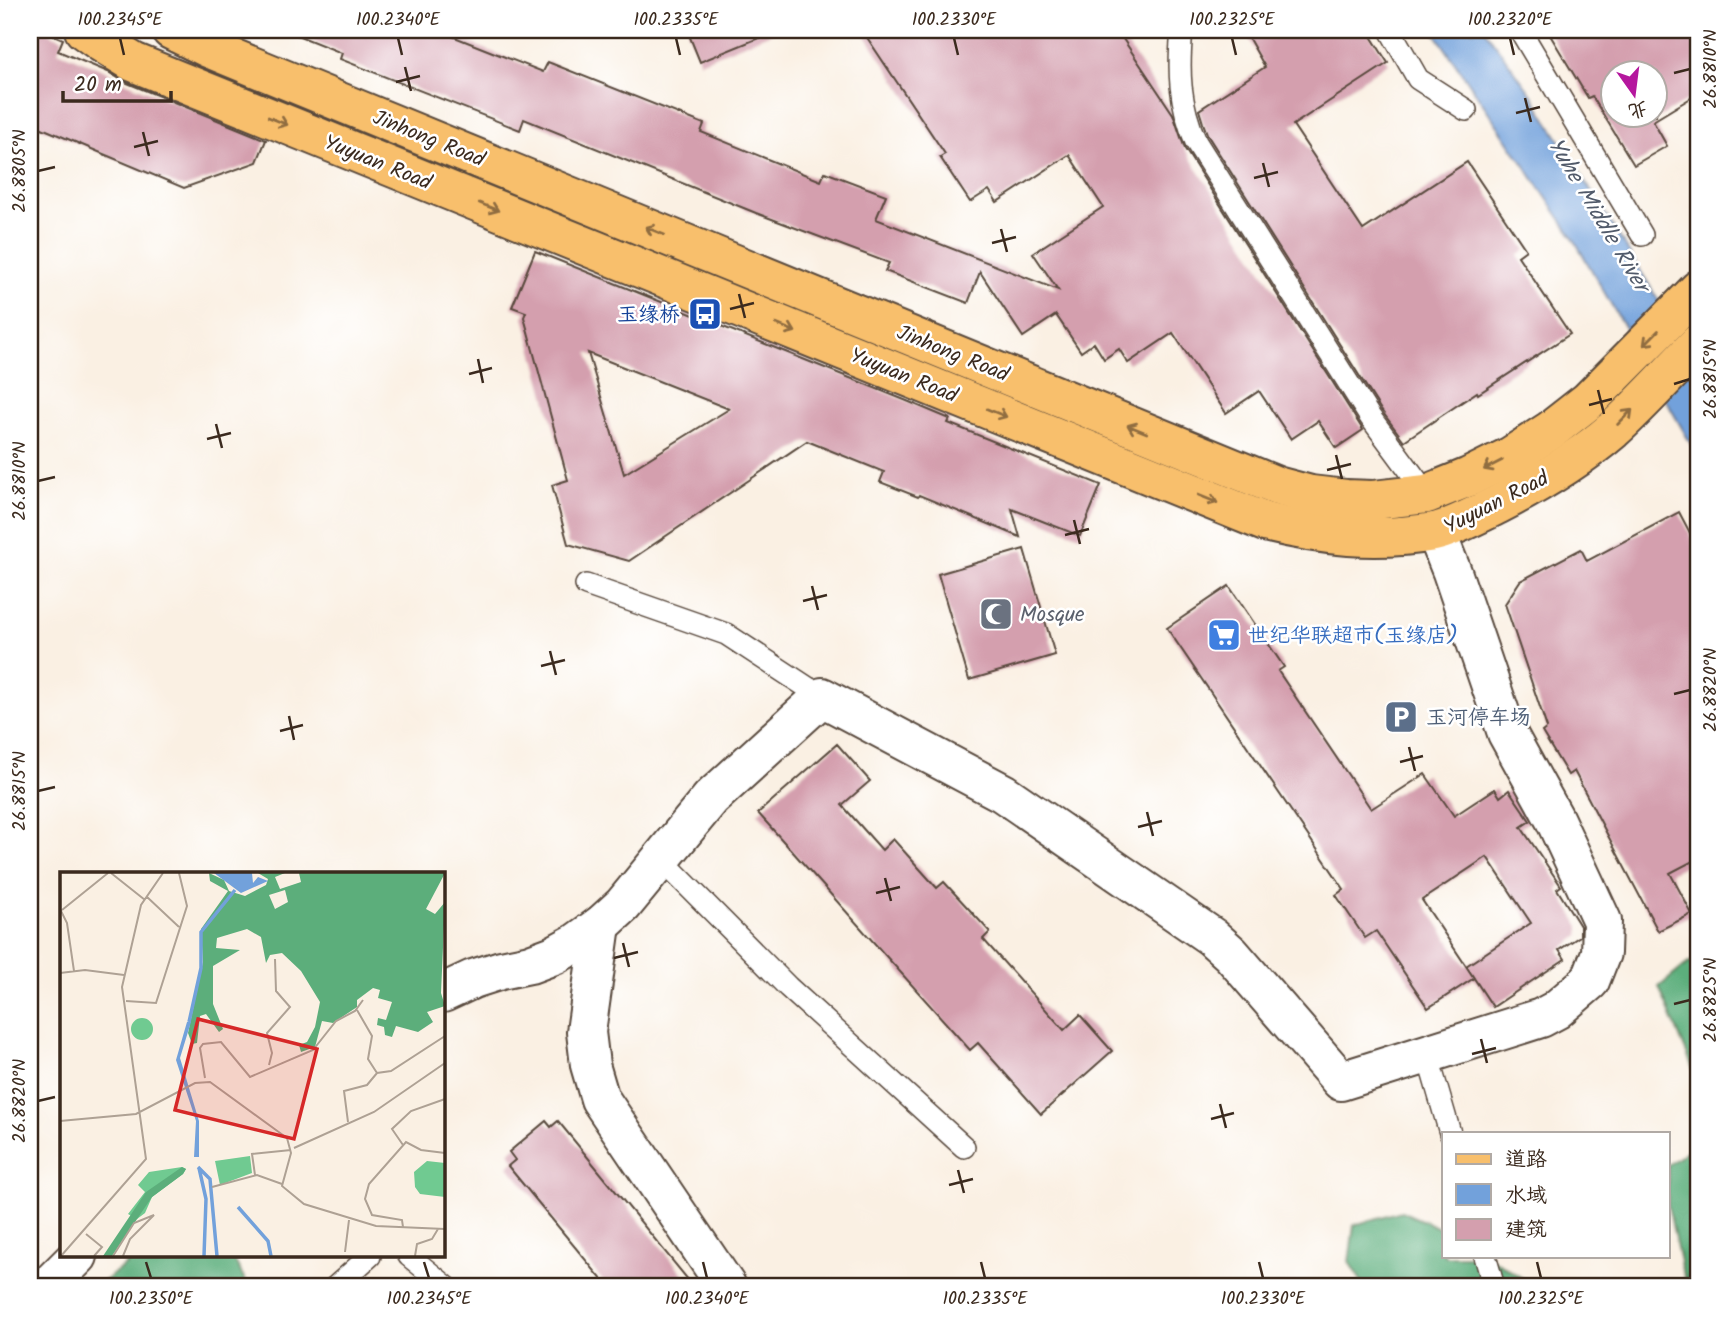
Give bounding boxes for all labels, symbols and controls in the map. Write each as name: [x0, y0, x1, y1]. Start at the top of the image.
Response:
text: 100.2345°E: [78, 6, 163, 35]
text: 100.2340°E: [356, 6, 441, 35]
text: 100.2335°E: [633, 6, 719, 35]
text: 100.2330°E: [912, 6, 997, 35]
text: 100.2325°E: [1189, 6, 1275, 35]
text: 100.2320°E: [1468, 6, 1553, 35]
text: 26.8810°N: [1697, 29, 1726, 109]
scale bar: [63, 60, 172, 104]
north arrow: [1600, 60, 1670, 130]
text: 20 m: [74, 69, 122, 102]
text: 北: [1625, 92, 1650, 125]
street label: Jinhong Road: [367, 102, 490, 177]
one-way arrow: [267, 115, 288, 128]
street label: Yuyuan Road: [319, 127, 437, 200]
text: 26.8805°N: [6, 129, 35, 213]
water label: Yuhe Middle River: [1537, 131, 1660, 303]
one-way arrow: [477, 201, 499, 214]
one-way arrow: [644, 223, 666, 236]
bus stop icon: 玉缘桥: [686, 295, 724, 333]
place label: 玉缘桥: [617, 299, 680, 332]
street label: Jinhong Road: [891, 317, 1014, 392]
one-way arrow: [775, 322, 796, 335]
one-way arrow: [1643, 329, 1660, 346]
text: 26.8815°N: [1697, 339, 1726, 419]
street label: Yuyuan Road: [845, 340, 963, 413]
one-way arrow: [986, 407, 1007, 420]
one-way arrow: [1616, 409, 1633, 426]
one-way arrow: [1127, 421, 1149, 434]
text: 26.8810°N: [6, 441, 35, 521]
one-way arrow: [1483, 459, 1503, 473]
street label: Yuyuan Road: [1439, 463, 1555, 544]
one-way arrow: [1196, 493, 1218, 506]
mosque icon: Mosque: [977, 595, 1015, 633]
place label: Mosque: [1020, 599, 1085, 632]
supermarket icon: 世纪华联超市(玉缘店): [1205, 616, 1243, 654]
place label: 世纪华联超市(玉缘店): [1248, 620, 1458, 653]
text: 26.8820°N: [1697, 648, 1726, 732]
parking icon: 玉河停车场: [1382, 698, 1420, 736]
place label: 玉河停车场: [1426, 702, 1531, 735]
text: 26.8815°N: [6, 751, 35, 831]
inset map: [60, 872, 444, 1258]
text: 26.8825°N: [1697, 958, 1726, 1042]
text: 26.8820°N: [6, 1059, 35, 1143]
legend: [1442, 1132, 1670, 1258]
text: 道路: [1505, 1144, 1547, 1177]
text: 水域: [1505, 1180, 1547, 1213]
text: 建筑: [1505, 1214, 1547, 1247]
text: 100.2350°E: [109, 1285, 193, 1314]
text: 100.2345°E: [387, 1285, 472, 1314]
text: 100.2340°E: [665, 1285, 750, 1314]
text: 100.2335°E: [942, 1285, 1028, 1314]
text: 100.2330°E: [1221, 1285, 1306, 1314]
text: 100.2325°E: [1498, 1285, 1584, 1314]

